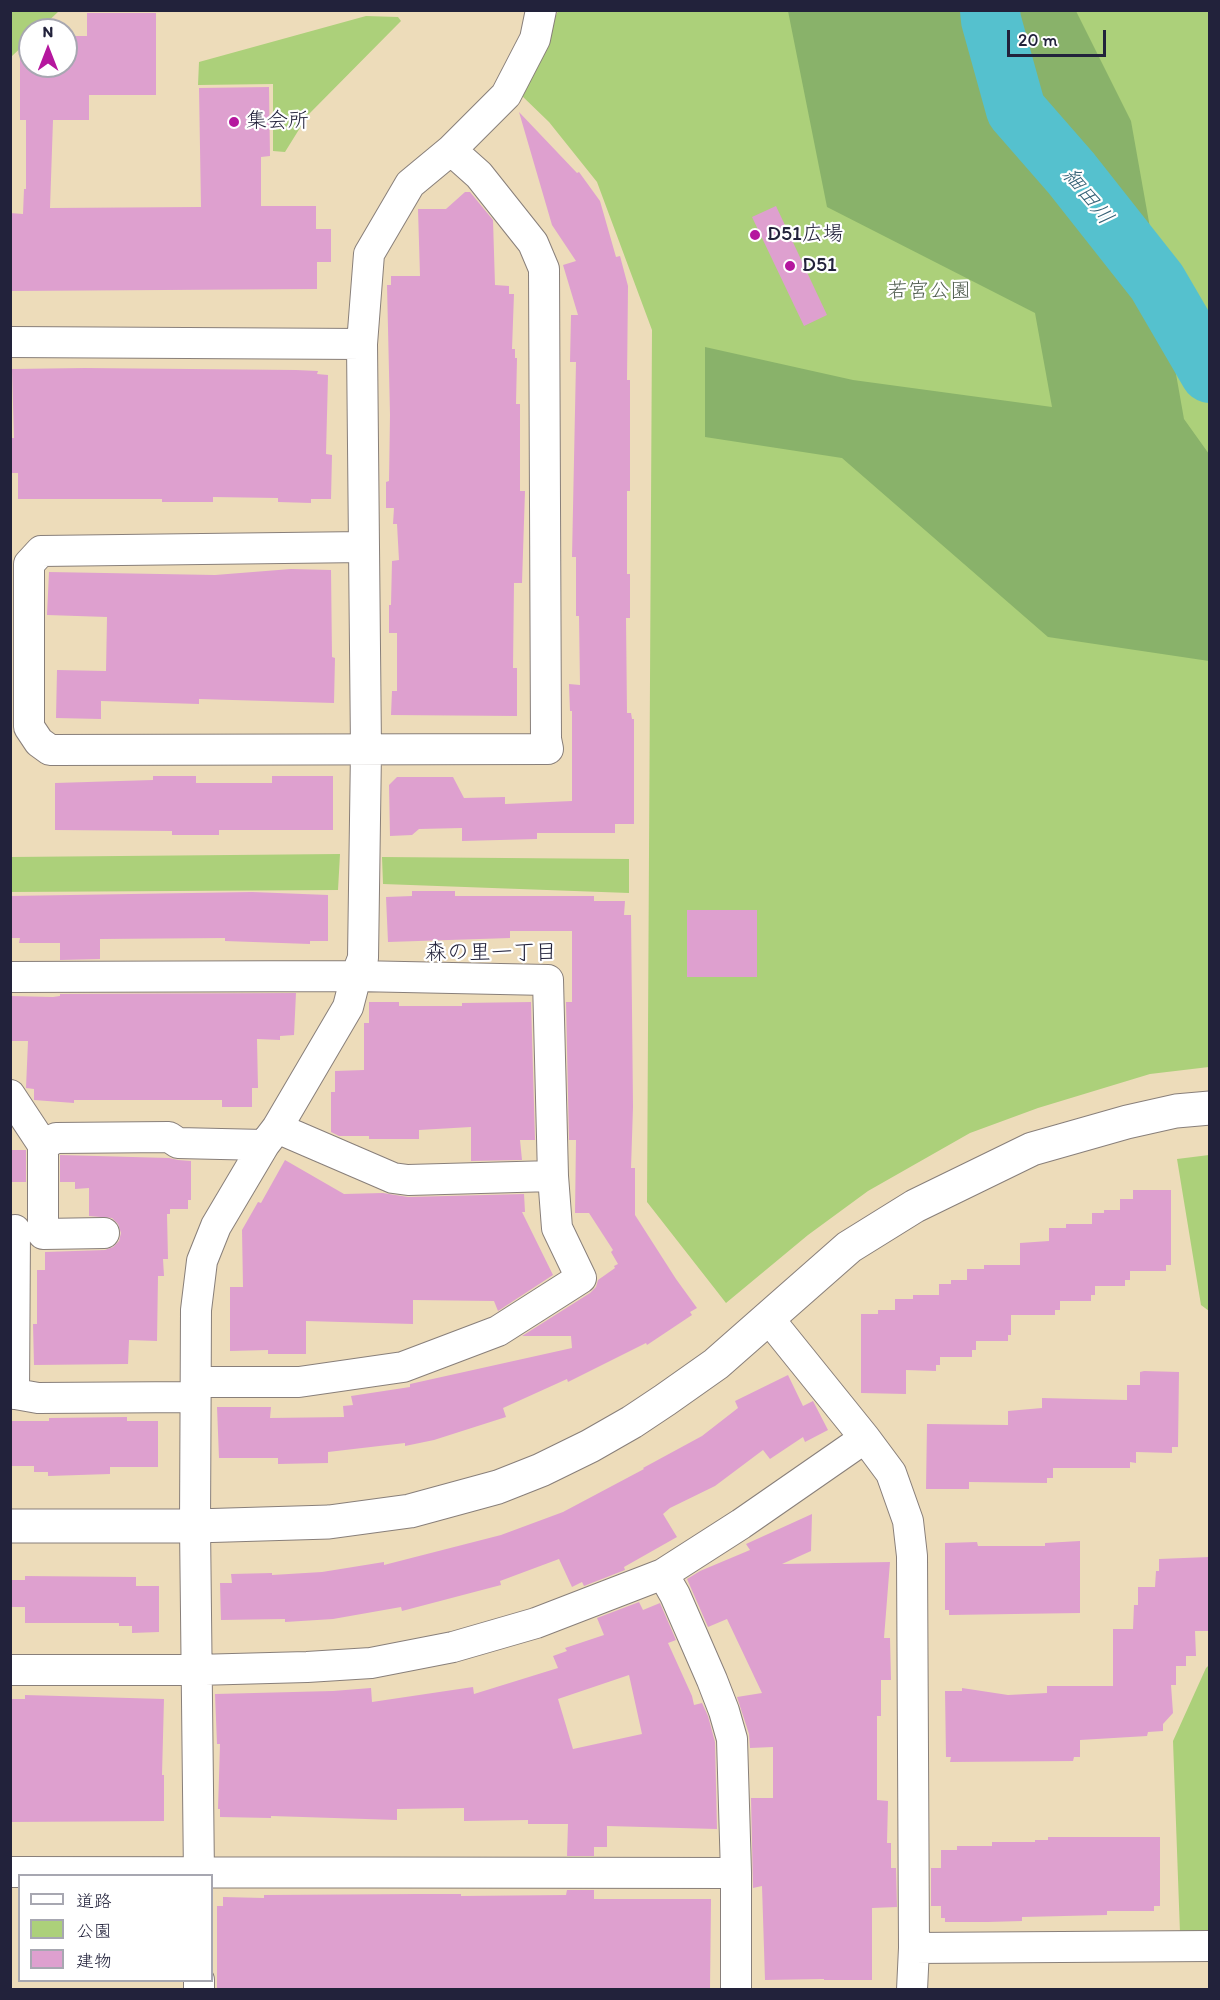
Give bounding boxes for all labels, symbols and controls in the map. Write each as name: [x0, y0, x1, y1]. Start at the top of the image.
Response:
north arrow: [18, 18, 78, 78]
scale bar: [1010, 18, 1109, 56]
text: N: [43, 22, 53, 41]
text: 20 m: [1018, 29, 1058, 51]
place label: 集会所: [246, 109, 309, 135]
marker: 集会所: [227, 115, 241, 129]
water label: 細田川: [1056, 163, 1118, 231]
place label: D51広場: [767, 222, 844, 248]
marker: D51広場: [748, 228, 762, 242]
place label: D51: [802, 253, 837, 279]
marker: D51: [783, 259, 797, 273]
park label: 若宮公園: [887, 279, 971, 305]
district label: 森の里一丁目: [425, 940, 557, 966]
legend: [18, 1874, 213, 1982]
text: 道路: [76, 1890, 112, 1912]
text: 公園: [76, 1920, 112, 1942]
text: 建物: [76, 1950, 112, 1972]

